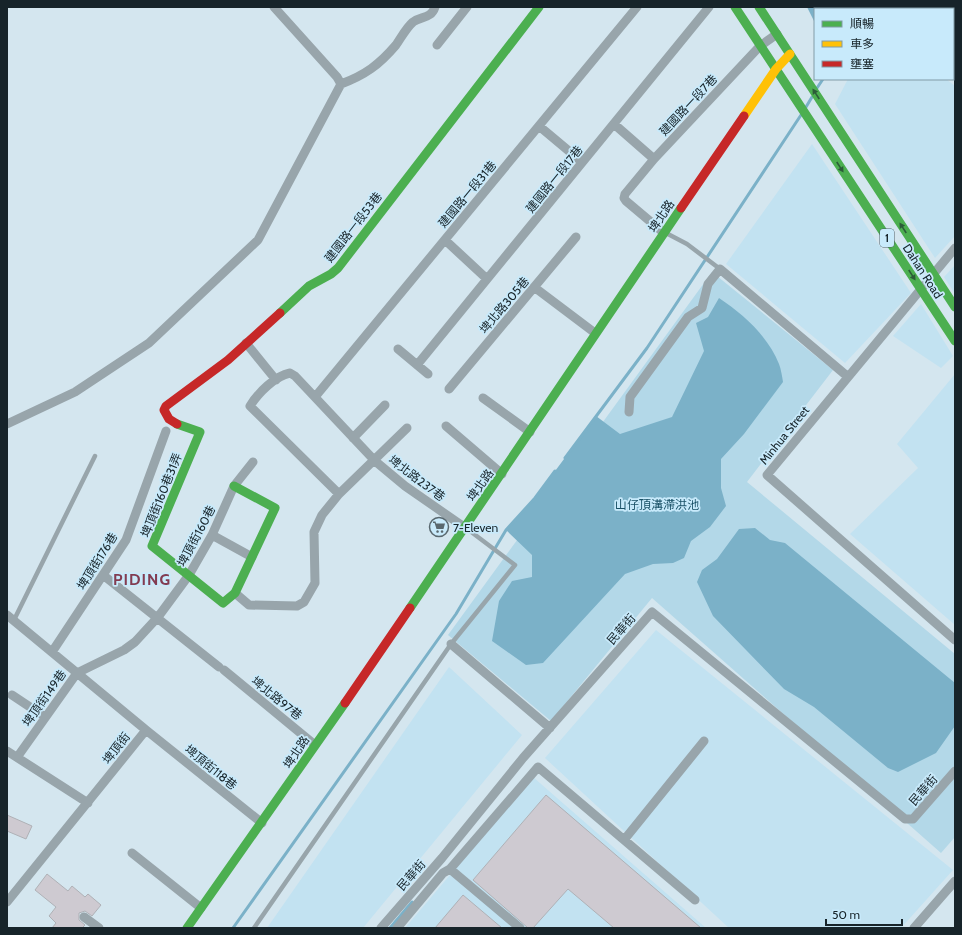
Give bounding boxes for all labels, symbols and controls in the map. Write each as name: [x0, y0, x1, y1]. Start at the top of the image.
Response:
legend: [814, 8, 954, 80]
text: 順暢: [850, 16, 874, 31]
text: 車多: [850, 36, 874, 51]
text: 壅塞: [850, 56, 874, 71]
street label: 建國路一段7巷: [656, 71, 720, 139]
one-way arrow: [812, 89, 820, 99]
street label: 建國路一段17巷: [522, 142, 586, 216]
street label: 建國路一段31巷: [435, 158, 499, 230]
one-way arrow: [836, 162, 844, 172]
street label: 建國路一段53巷: [321, 189, 385, 265]
street label: 埤北路: [645, 197, 677, 235]
one-way arrow: [899, 223, 907, 233]
road number: 1: [880, 229, 894, 247]
street label: Dahan Road: [900, 241, 946, 301]
one-way arrow: [908, 269, 915, 281]
street label: 埤北路305巷: [476, 274, 532, 336]
street label: Minhua Street: [756, 403, 812, 467]
street label: 埤頂街160巷31弄: [137, 451, 185, 539]
street label: 埤北路237巷: [386, 452, 448, 504]
street label: 埤北路: [464, 466, 496, 504]
park label: 山仔頂溝滯洪池: [615, 497, 699, 512]
street label: 埤頂街160巷: [174, 503, 218, 569]
supermarket icon: 7-Eleven: [428, 516, 450, 538]
place label: 7-Eleven: [453, 520, 498, 535]
street label: 埤頂街176巷: [74, 530, 120, 592]
district label: PIDING: [113, 570, 171, 589]
street label: 民華街: [604, 610, 638, 648]
street label: 埤頂街149巷: [19, 667, 69, 729]
street label: 埤北路97巷: [249, 673, 305, 723]
street label: 埤頂街: [99, 729, 133, 767]
street label: 埤北路: [280, 733, 312, 771]
street label: 埤頂街118巷: [182, 741, 240, 793]
street label: 民華街: [906, 771, 940, 809]
street label: 民華街: [394, 856, 428, 894]
scale bar: [826, 901, 902, 927]
text: 50 m: [832, 907, 860, 922]

